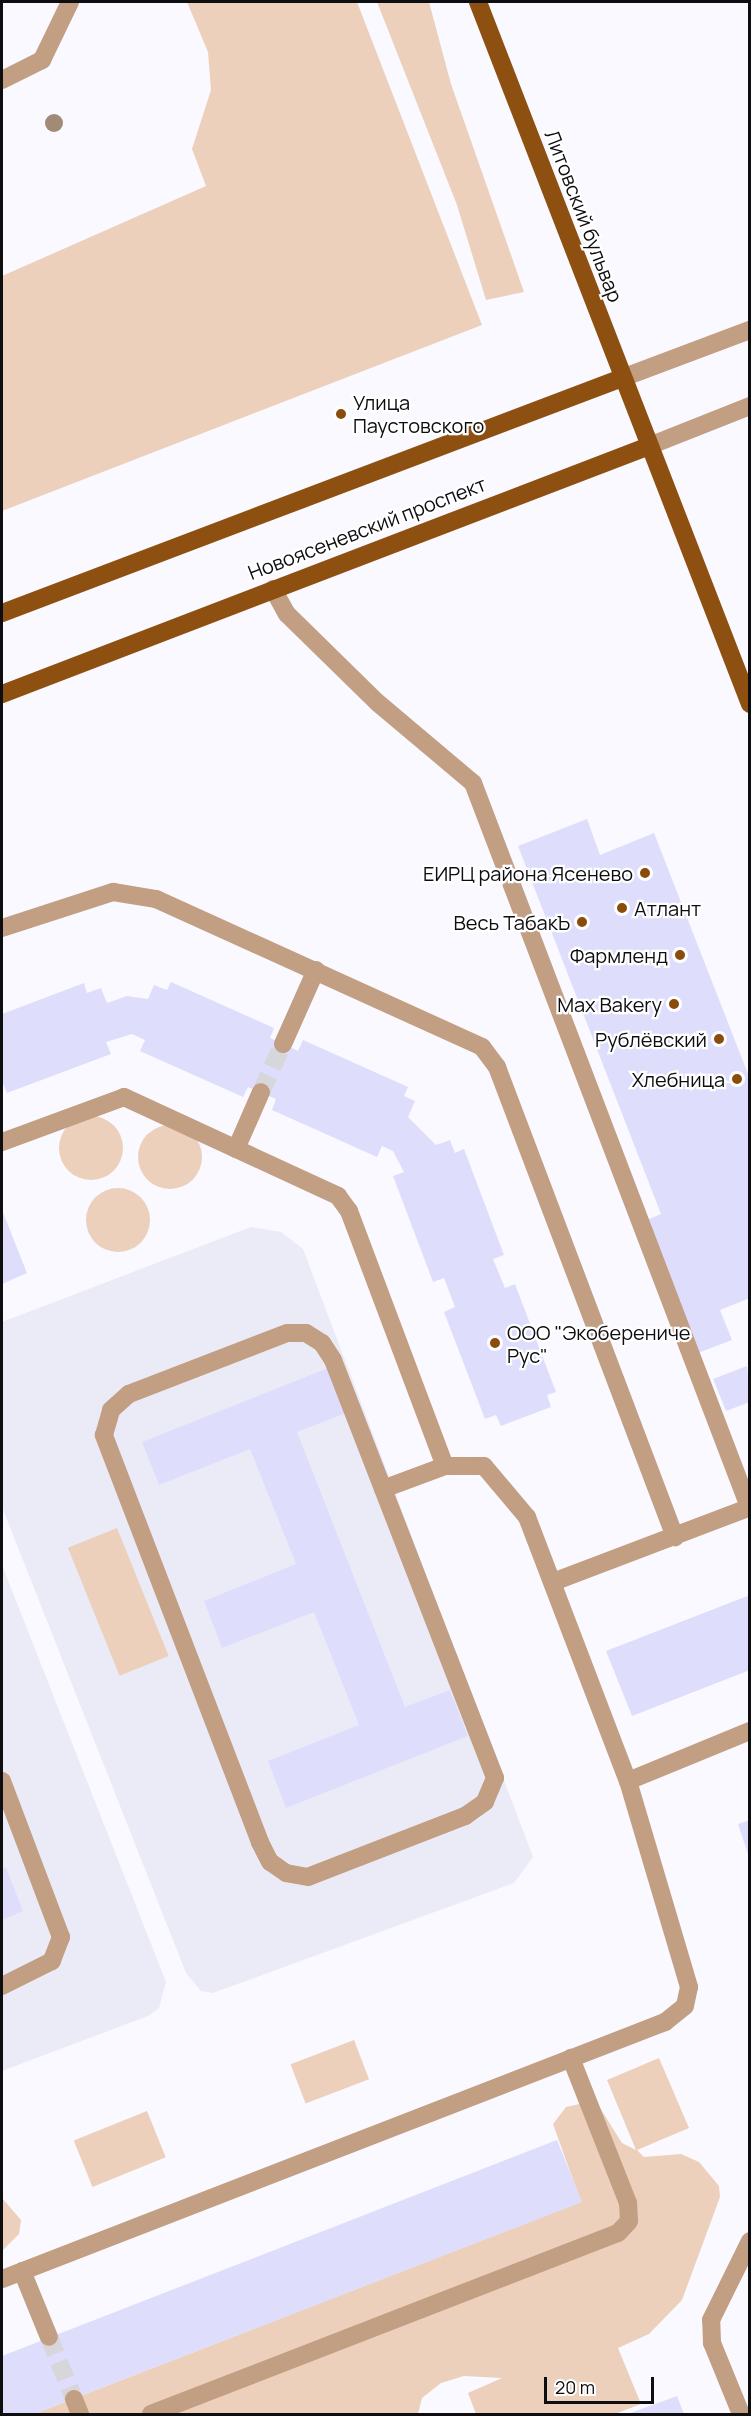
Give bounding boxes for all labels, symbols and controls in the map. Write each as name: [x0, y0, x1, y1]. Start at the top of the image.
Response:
street label: Литовский бульвар: [540, 126, 628, 306]
place label: Улица Паустовского: [353, 390, 484, 437]
marker: Улица Паустовского: [334, 407, 348, 421]
street label: Новоясеневский проспект: [245, 471, 489, 585]
place label: ЕИРЦ района Ясенево: [423, 861, 633, 885]
marker: ЕИРЦ района Ясенево: [638, 866, 652, 880]
place label: Атлант: [634, 896, 701, 920]
marker: Атлант: [615, 901, 629, 915]
place label: Весь ТабакЪ: [454, 910, 570, 934]
marker: Весь ТабакЪ: [575, 915, 589, 929]
place label: Фармленд: [570, 943, 668, 967]
marker: Фармленд: [673, 948, 687, 962]
place label: Max Bakery: [557, 992, 662, 1016]
marker: Max Bakery: [667, 997, 681, 1011]
place label: Рублёвский: [595, 1027, 707, 1051]
marker: Рублёвский: [712, 1032, 726, 1046]
place label: Хлебница: [632, 1067, 725, 1091]
marker: Хлебница: [730, 1072, 744, 1086]
place label: ООО "Экоберениче Рус": [507, 1320, 691, 1367]
marker: ООО "Экоберениче Рус": [488, 1336, 502, 1350]
scale bar: [547, 2365, 656, 2403]
text: 20 m: [555, 2375, 595, 2399]

